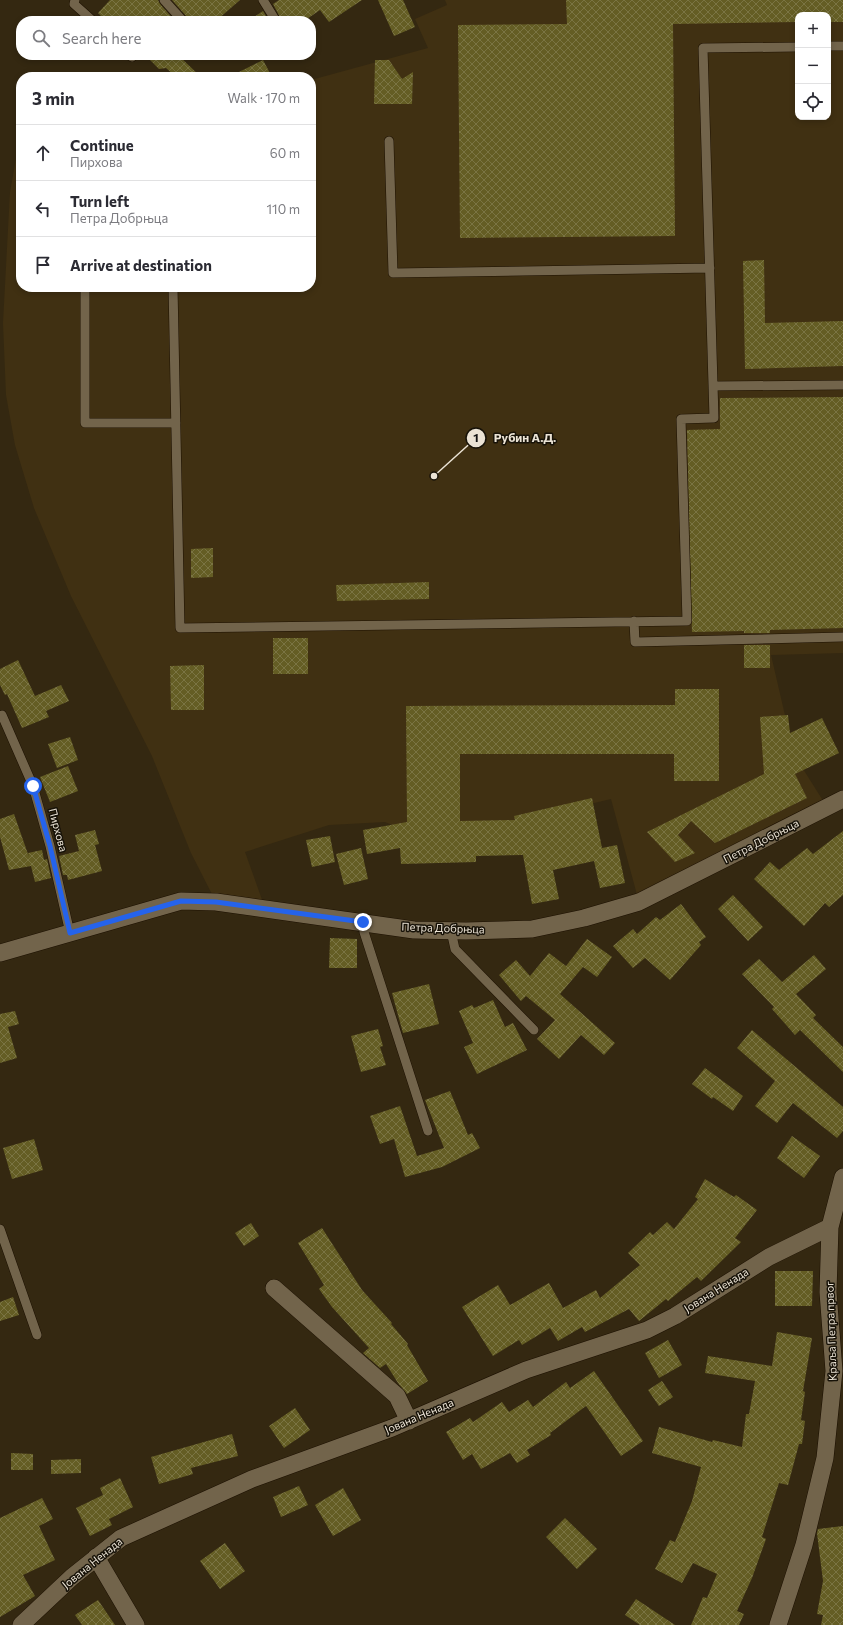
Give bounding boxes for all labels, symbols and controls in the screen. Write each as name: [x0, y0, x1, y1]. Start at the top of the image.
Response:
map controls: [795, 12, 831, 120]
button: +: [795, 12, 831, 48]
search box: [16, 16, 316, 60]
icon: search: [30, 27, 52, 49]
text: Search here: [62, 29, 141, 47]
button: −: [795, 48, 831, 84]
button: locate: [795, 84, 831, 120]
text: 3 min: [32, 88, 75, 109]
text: Walk · 170 m: [228, 90, 300, 106]
text: Continue: [70, 136, 134, 154]
icon: ahead: [32, 142, 54, 164]
text: 60 m: [270, 145, 300, 161]
text: Пирхова: [70, 154, 123, 170]
text: Turn left: [70, 192, 129, 210]
icon: left: [32, 198, 54, 220]
text: 110 m: [267, 201, 300, 217]
text: Петра Добрњца: [70, 210, 168, 226]
icon: arrive: [32, 254, 54, 276]
text: Arrive at destination: [70, 256, 212, 274]
callout: Рубин А.Д.: [466, 426, 565, 450]
text: 1: [473, 430, 479, 444]
text: Рубин А.Д.: [494, 430, 556, 444]
route start: [24, 777, 42, 795]
street label: Пирхова: [46, 807, 71, 853]
street label: Петра Добрњца: [721, 816, 801, 865]
route end: [354, 913, 372, 931]
street label: Петра Добрњца: [401, 920, 485, 935]
street label: Јована Ненада: [681, 1265, 751, 1315]
street label: Краља Петра првог: [822, 1281, 839, 1381]
street label: Јована Ненада: [382, 1395, 456, 1437]
street label: Јована Ненада: [59, 1534, 125, 1592]

